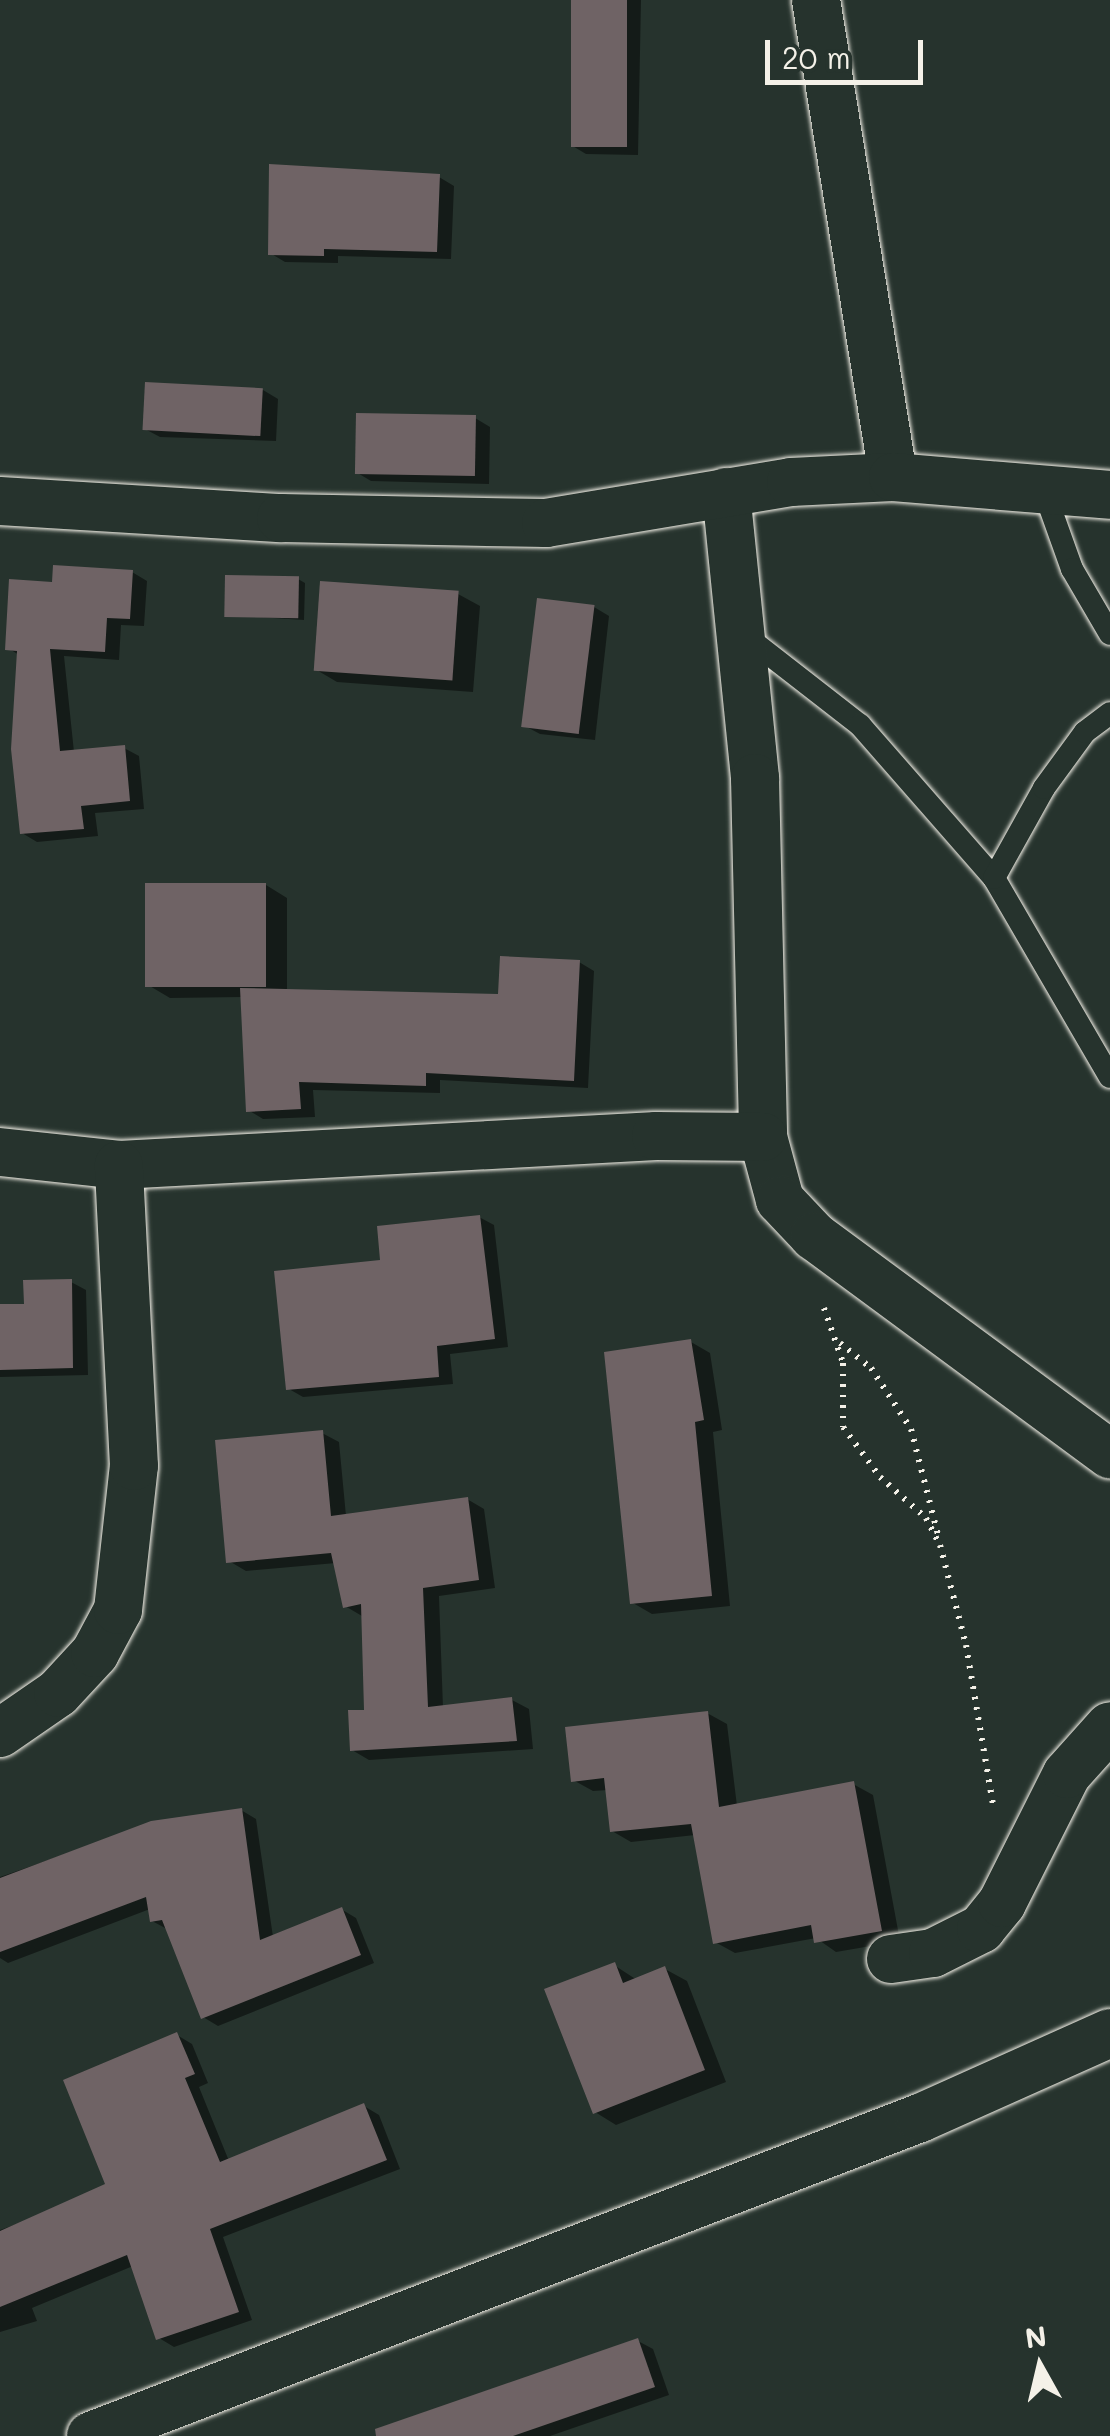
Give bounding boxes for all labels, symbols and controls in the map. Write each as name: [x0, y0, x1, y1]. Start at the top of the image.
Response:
scale bar: [770, 20, 928, 82]
text: 20 m: [782, 37, 851, 77]
north arrow: [990, 2316, 1090, 2416]
text: N: [1023, 2317, 1049, 2356]

